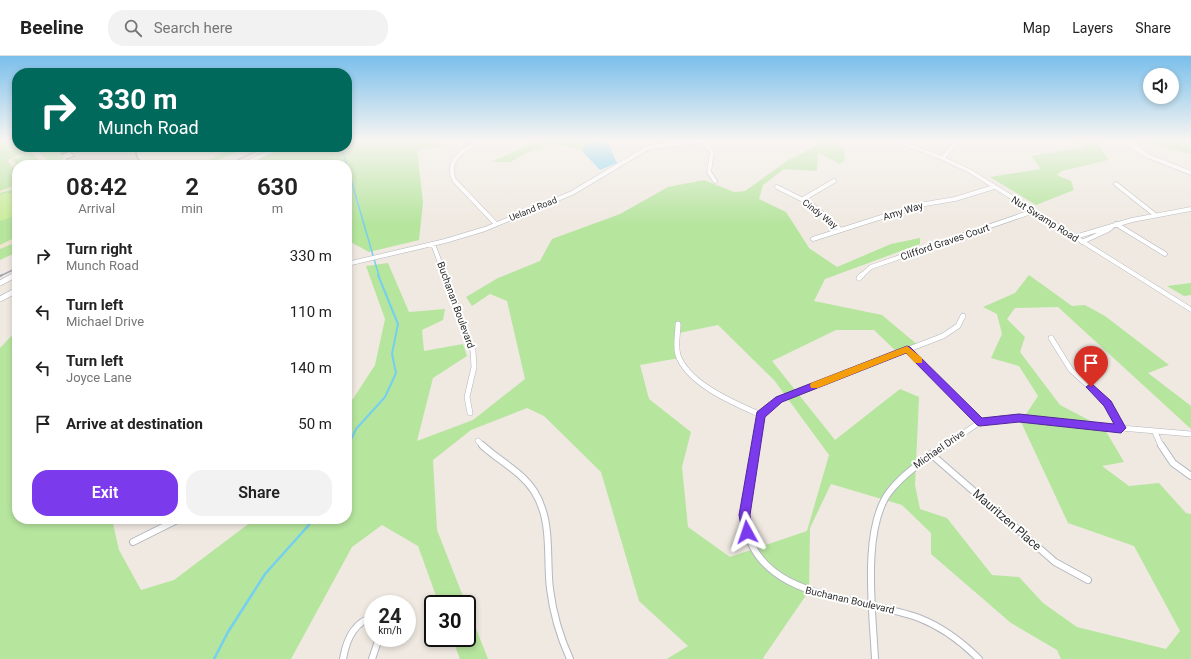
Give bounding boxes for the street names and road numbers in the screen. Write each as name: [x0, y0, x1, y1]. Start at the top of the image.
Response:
street label: Nut Swamp Road: [1009, 194, 1081, 244]
street label: Ueland Road: [508, 195, 558, 223]
street label: Cindy Way: [801, 197, 840, 231]
street label: Amy Way: [882, 200, 925, 222]
street label: Clifford Graves Court: [899, 222, 991, 262]
street label: Buchanan Boulevard: [435, 260, 477, 350]
street label: Michael Drive: [911, 427, 967, 471]
street label: Mauritzen Place: [970, 487, 1044, 553]
street label: Buchanan Boulevard: [804, 584, 896, 616]

